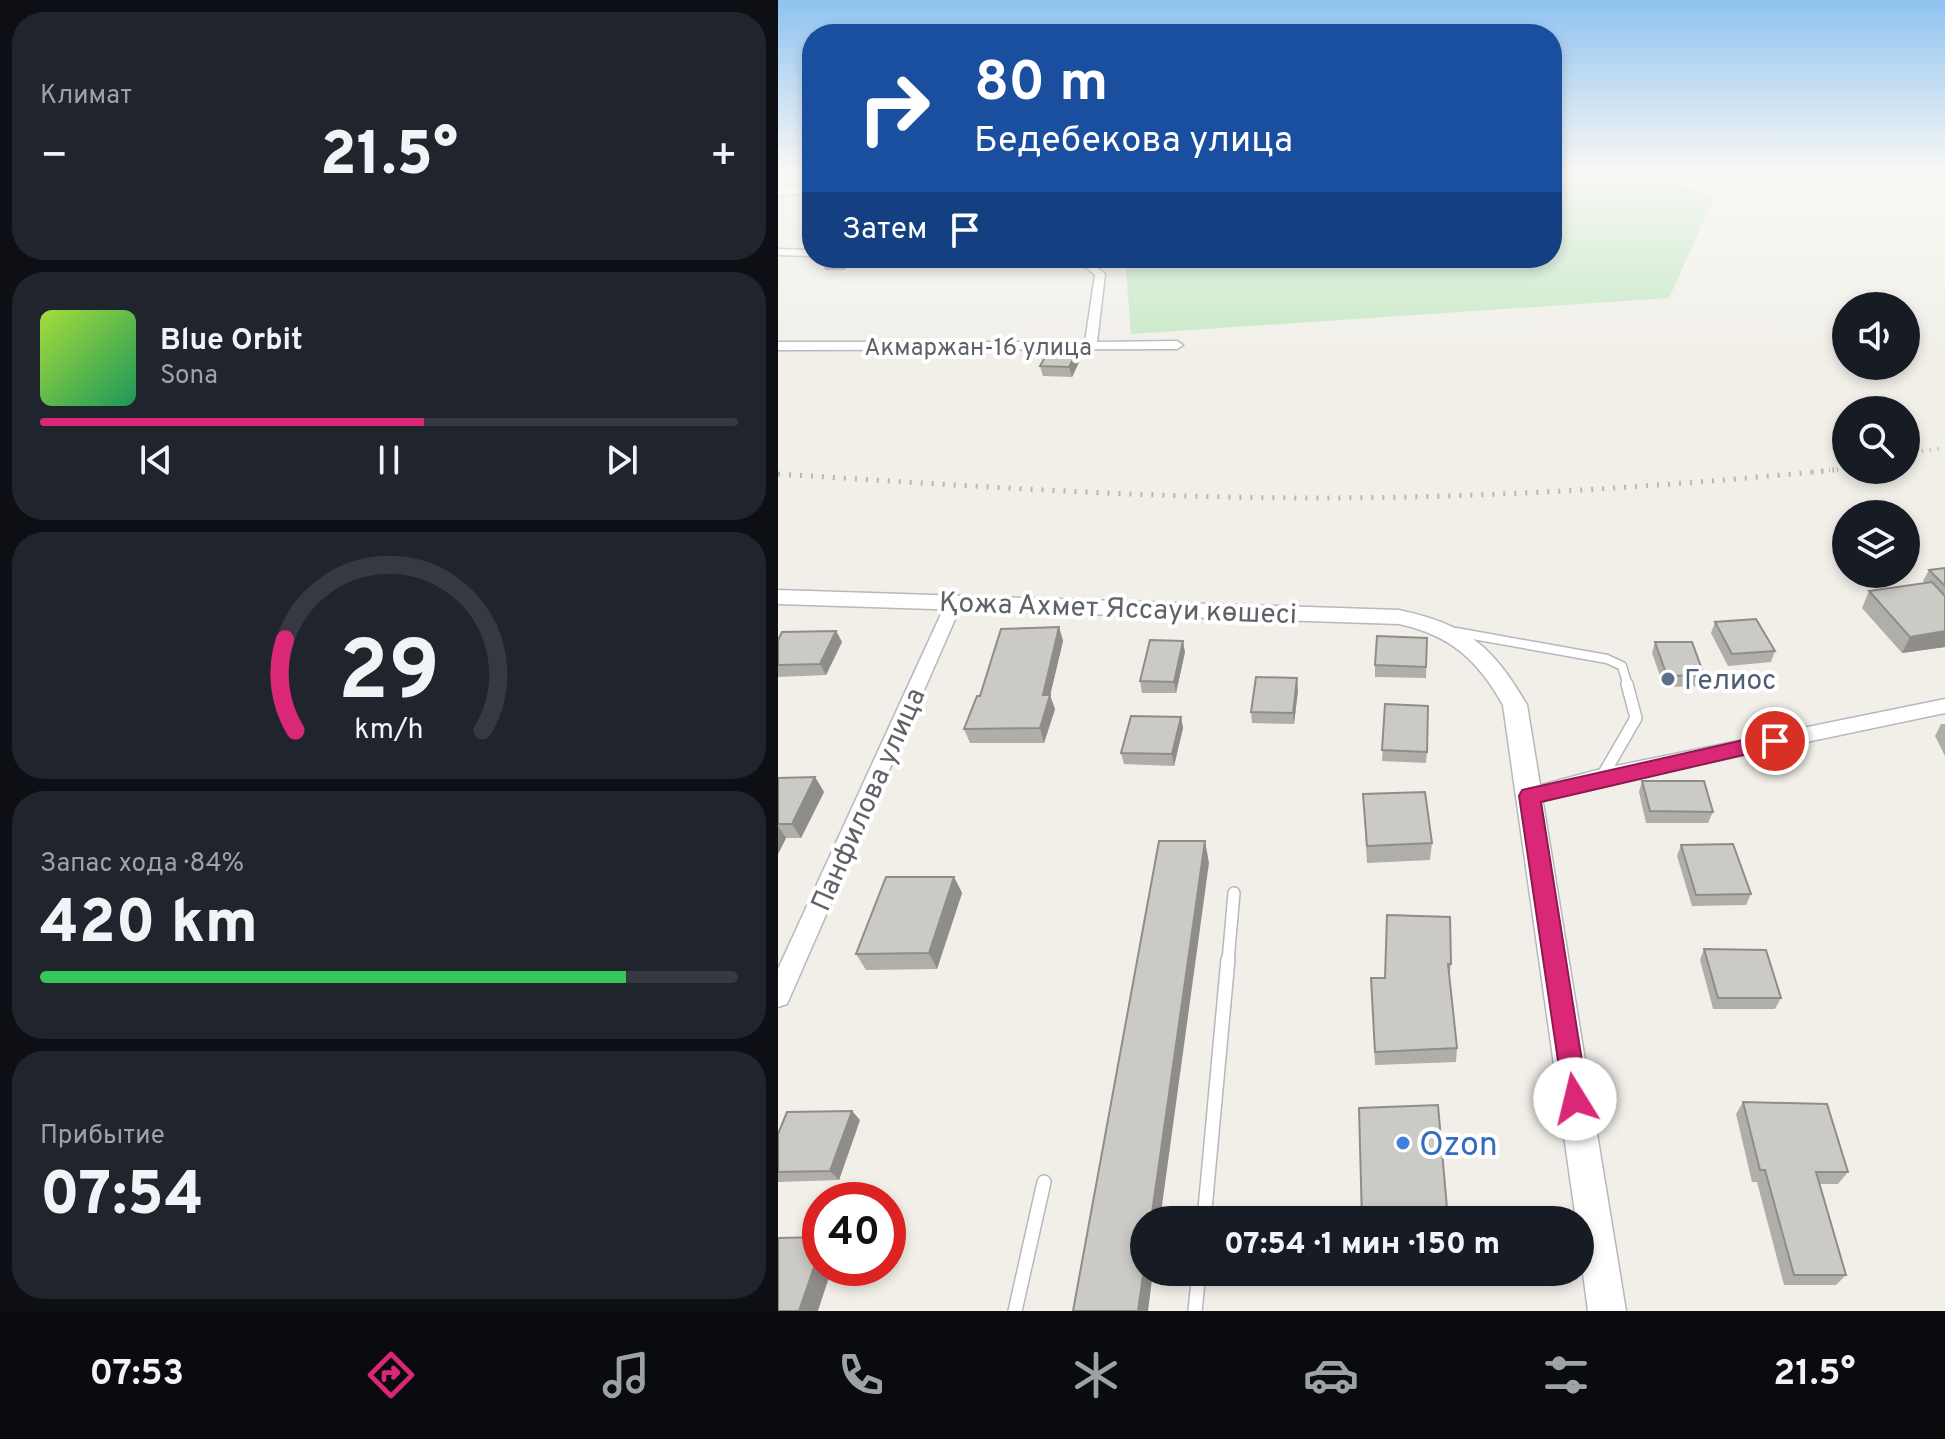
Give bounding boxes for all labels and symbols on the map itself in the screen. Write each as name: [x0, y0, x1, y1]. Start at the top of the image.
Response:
street label: Акмаржан-16 улица: [864, 334, 1092, 364]
street label: Қожа Ахмет Яссауи көшесі: [938, 586, 1298, 634]
place label: Гелиос: [1684, 664, 1776, 700]
marker: Гелиос: [1659, 670, 1677, 688]
street label: Панфилова улица: [804, 683, 935, 918]
pin: [1741, 707, 1809, 775]
position arrow: [1533, 1057, 1617, 1141]
place label: Ozon: [1419, 1125, 1498, 1168]
marker: Ozon: [1394, 1134, 1412, 1152]
speed limit sign: 40: [802, 1182, 906, 1286]

